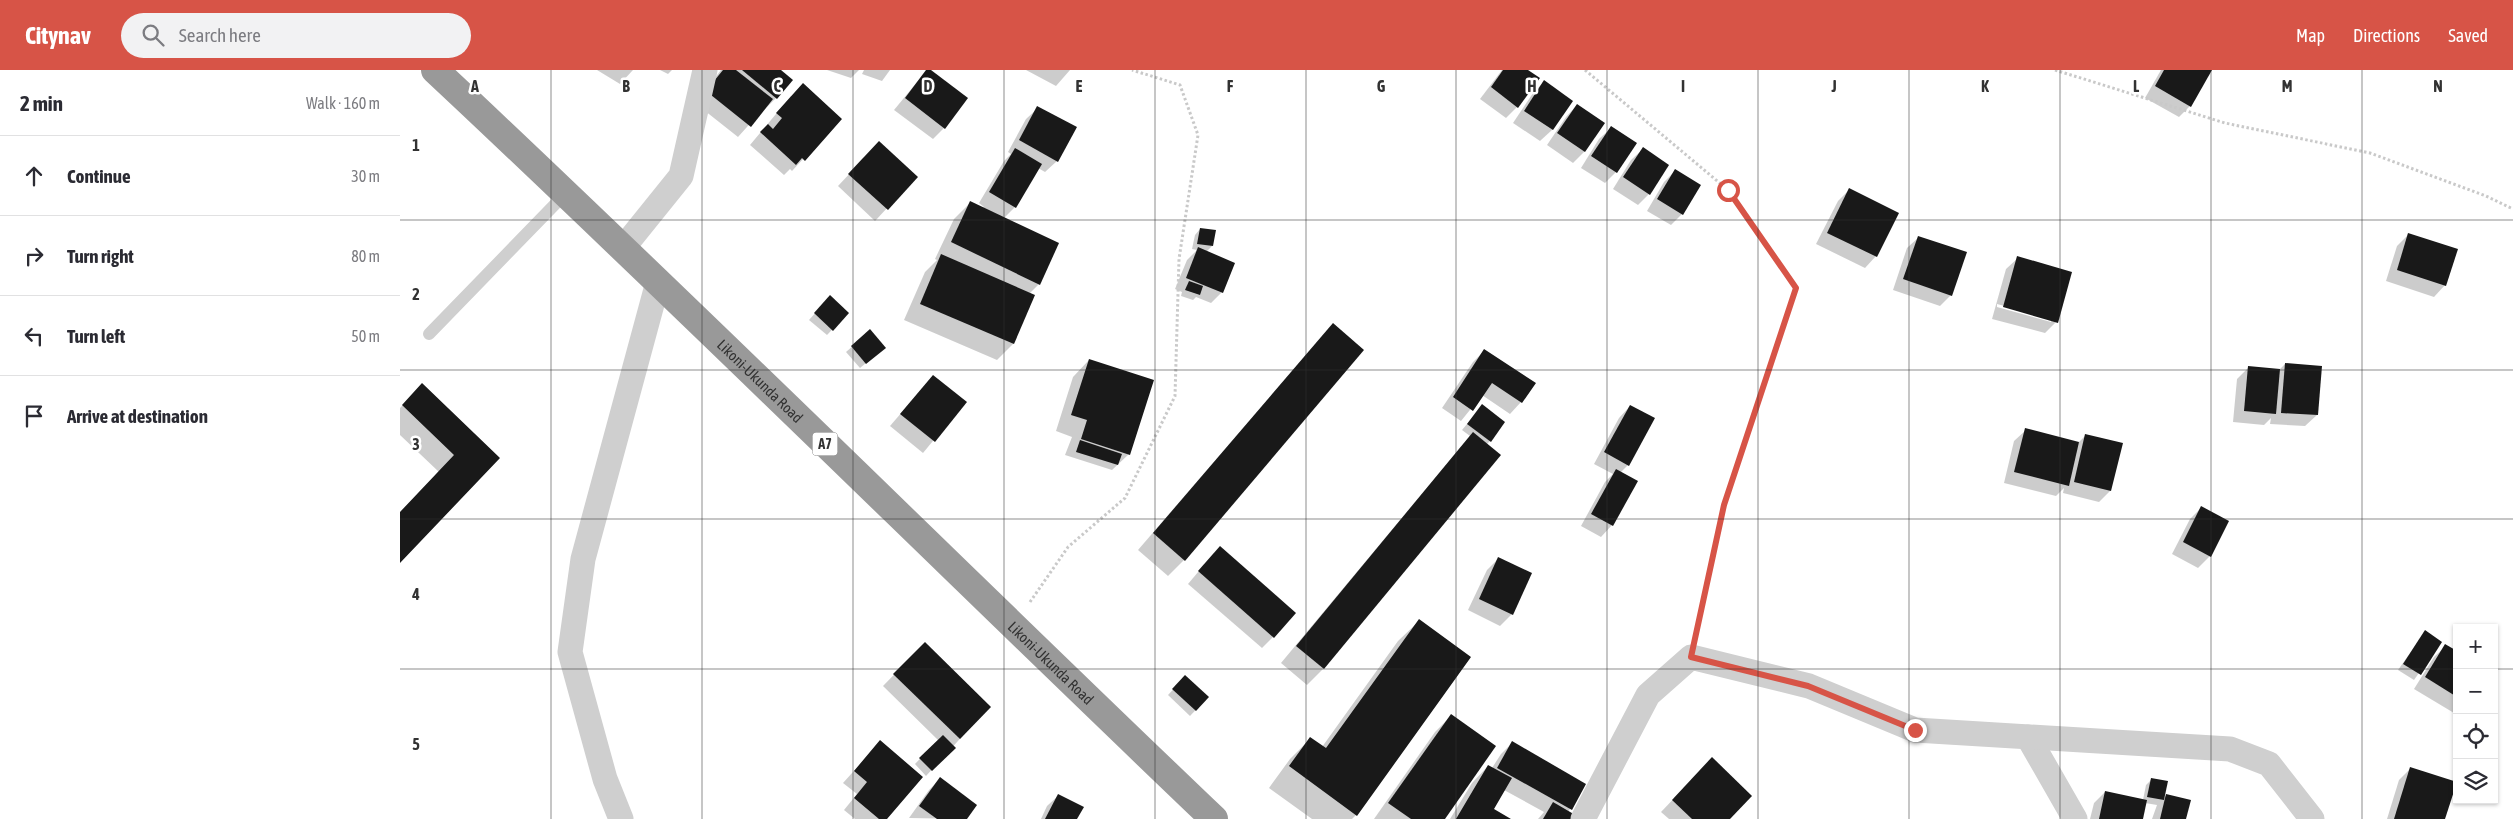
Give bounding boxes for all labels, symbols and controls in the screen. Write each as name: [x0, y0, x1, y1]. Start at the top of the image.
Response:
search box: [121, 13, 471, 58]
icon: search: [139, 21, 167, 49]
text: Citynav: [25, 22, 91, 49]
text: Search here: [179, 24, 261, 46]
text: Map: [2296, 25, 2325, 46]
text: Directions: [2353, 25, 2420, 46]
text: Saved: [2448, 25, 2488, 46]
text: A: [470, 77, 479, 95]
text: B: [622, 77, 630, 95]
text: C: [773, 77, 781, 95]
text: D: [924, 77, 933, 95]
text: E: [1076, 77, 1083, 95]
text: F: [1227, 77, 1234, 95]
text: G: [1377, 77, 1386, 95]
text: H: [1527, 77, 1537, 95]
text: I: [1681, 77, 1685, 95]
text: J: [1830, 77, 1837, 95]
text: K: [1981, 77, 1989, 95]
text: L: [2133, 77, 2140, 95]
text: M: [2282, 77, 2292, 95]
text: N: [2433, 77, 2443, 95]
text: 2 min: [20, 91, 63, 115]
text: Walk · 160 m: [306, 94, 380, 112]
text: 1: [412, 136, 420, 154]
icon: ahead: [20, 162, 48, 190]
text: Continue: [67, 165, 131, 187]
text: 30 m: [351, 167, 380, 185]
route start: [1717, 179, 1740, 202]
icon: right: [20, 242, 48, 270]
text: Turn right: [67, 245, 134, 267]
text: 80 m: [351, 247, 380, 265]
text: 2: [412, 285, 420, 303]
icon: left: [20, 322, 48, 350]
text: Turn left: [67, 325, 125, 347]
text: 50 m: [351, 327, 380, 345]
street label: Likoni-Ukunda Road: [714, 336, 807, 426]
icon: arrive: [20, 402, 48, 430]
text: Arrive at destination: [67, 405, 208, 427]
road number: A7: [812, 432, 838, 456]
text: 3: [412, 435, 420, 453]
text: 4: [411, 585, 420, 603]
street label: Likoni-Ukunda Road: [1005, 618, 1097, 708]
map controls: [2453, 624, 2498, 804]
button: +: [2453, 624, 2498, 669]
button: −: [2453, 669, 2498, 714]
button: locate: [2453, 714, 2498, 759]
route end: [1904, 719, 1927, 742]
text: 5: [412, 735, 420, 753]
button: layers: [2453, 759, 2498, 804]

